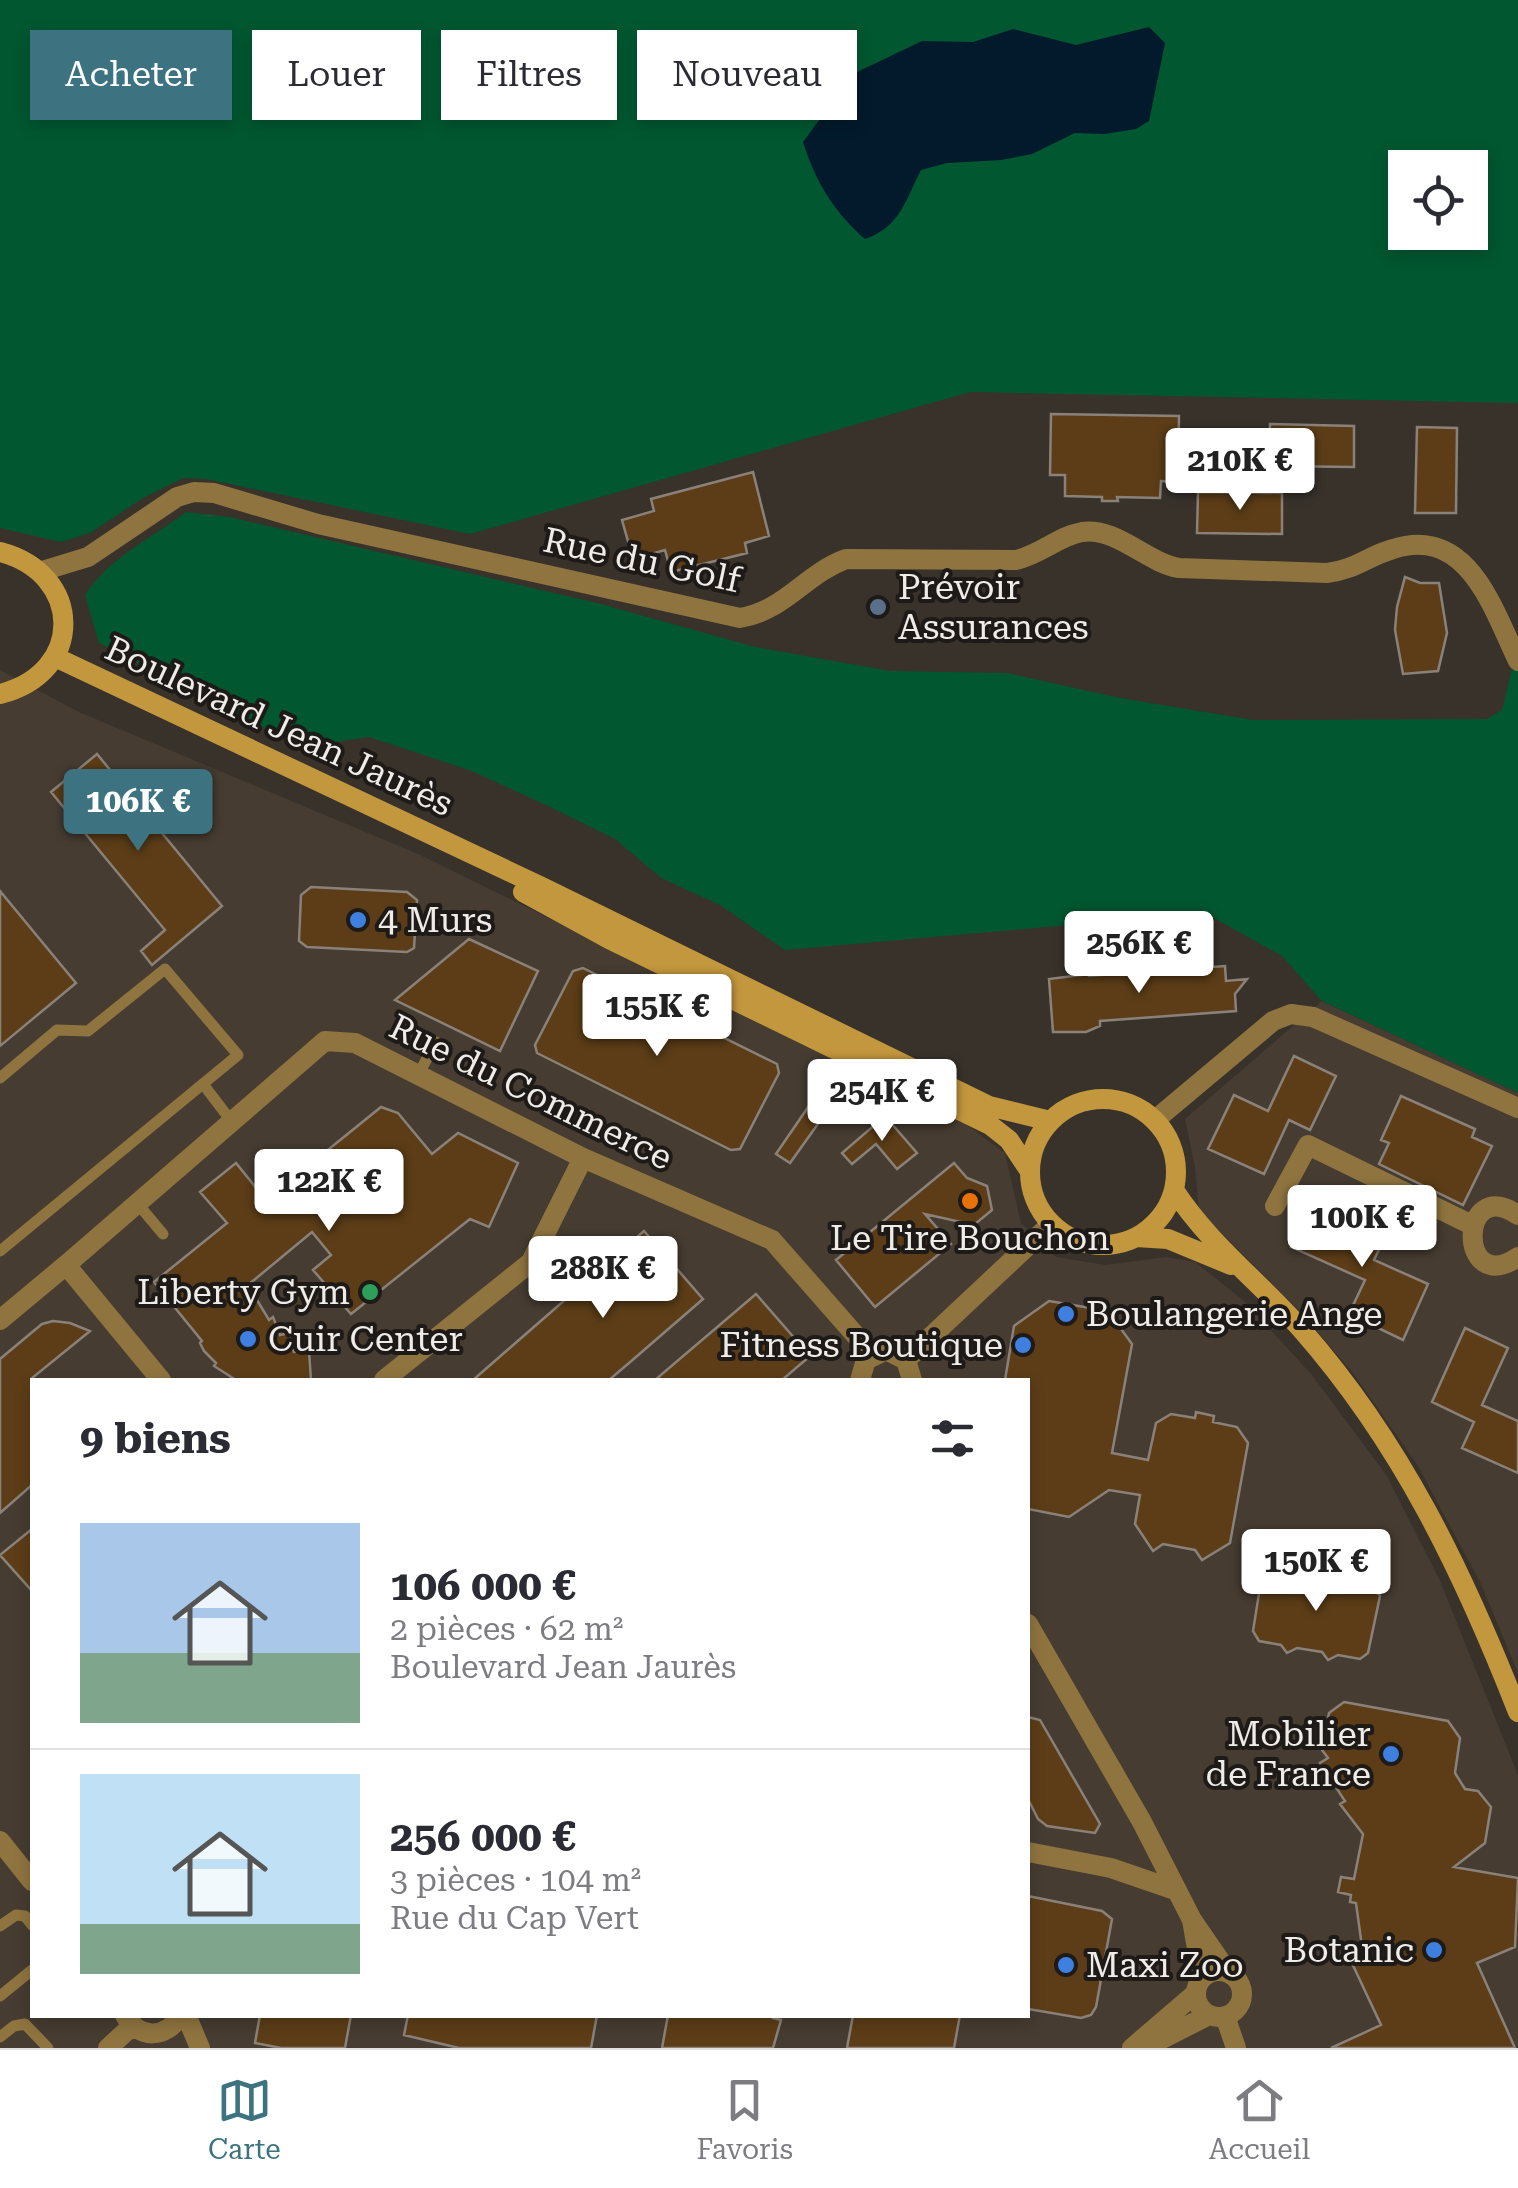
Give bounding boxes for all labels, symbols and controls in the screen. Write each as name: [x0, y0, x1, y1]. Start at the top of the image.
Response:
chip: Acheter: [30, 30, 232, 120]
chip: Louer: [252, 30, 421, 120]
chip: Filtres: [441, 30, 617, 120]
chip: Nouveau: [637, 30, 857, 120]
map controls: [1388, 150, 1488, 250]
button: locate: [1388, 150, 1488, 250]
pin: 210K €: [1159, 428, 1321, 513]
text: 210K €: [1188, 441, 1292, 479]
street label: Rue du Golf: [540, 520, 746, 602]
place label: Prévoir Assurances: [898, 567, 1089, 648]
marker: Prévoir Assurances: [867, 596, 889, 618]
street label: Boulevard Jean Jaurès: [99, 628, 459, 825]
pin: 106K €: [57, 769, 219, 854]
text: 106K €: [86, 782, 190, 820]
place label: 4 Murs: [378, 900, 493, 941]
marker: 4 Murs: [347, 909, 369, 931]
pin: 256K €: [1058, 911, 1220, 996]
text: 256K €: [1087, 924, 1191, 962]
pin: 155K €: [576, 974, 738, 1059]
text: 155K €: [605, 987, 709, 1025]
street label: Rue du Commerce: [383, 1006, 679, 1179]
pin: 254K €: [801, 1059, 963, 1144]
text: 254K €: [830, 1072, 934, 1110]
pin: 122K €: [248, 1149, 410, 1234]
text: 122K €: [277, 1162, 381, 1200]
pin: 100K €: [1281, 1185, 1443, 1270]
marker: Le Tire Bouchon: [959, 1190, 981, 1212]
text: 100K €: [1310, 1198, 1414, 1236]
place label: Le Tire Bouchon: [830, 1218, 1110, 1259]
pin: 288K €: [522, 1236, 684, 1321]
text: 288K €: [551, 1249, 655, 1287]
place label: Liberty Gym: [137, 1272, 350, 1313]
marker: Liberty Gym: [359, 1281, 381, 1303]
place label: Boulangerie Ange: [1086, 1294, 1382, 1335]
marker: Boulangerie Ange: [1055, 1303, 1077, 1325]
place label: Cuir Center: [268, 1319, 463, 1360]
place label: Fitness Boutique: [720, 1325, 1003, 1366]
marker: Cuir Center: [237, 1328, 259, 1350]
marker: Fitness Boutique: [1012, 1334, 1034, 1356]
icon: filters: [925, 1411, 980, 1466]
text: 9 biens: [80, 1414, 231, 1463]
pin: 150K €: [1235, 1529, 1397, 1614]
text: 150K €: [1264, 1542, 1368, 1580]
text: 106 000 €: [390, 1561, 576, 1610]
icon: home: [160, 1563, 280, 1683]
text: 2 pièces · 62 m²: [390, 1610, 623, 1648]
text: Boulevard Jean Jaurès: [390, 1648, 736, 1686]
place label: Mobilier de France: [1205, 1714, 1371, 1795]
marker: Mobilier de France: [1380, 1743, 1402, 1765]
text: 256 000 €: [390, 1812, 576, 1861]
icon: home: [160, 1814, 280, 1934]
text: 3 pièces · 104 m²: [390, 1861, 641, 1899]
text: Rue du Cap Vert: [390, 1899, 639, 1937]
place label: Botanic: [1284, 1930, 1414, 1971]
marker: Botanic: [1423, 1939, 1445, 1961]
place label: Maxi Zoo: [1086, 1945, 1244, 1986]
marker: Maxi Zoo: [1055, 1954, 1077, 1976]
tab: Carte: [208, 2073, 281, 2166]
tab: Favoris: [696, 2073, 793, 2166]
tab: Accueil: [1209, 2073, 1310, 2166]

